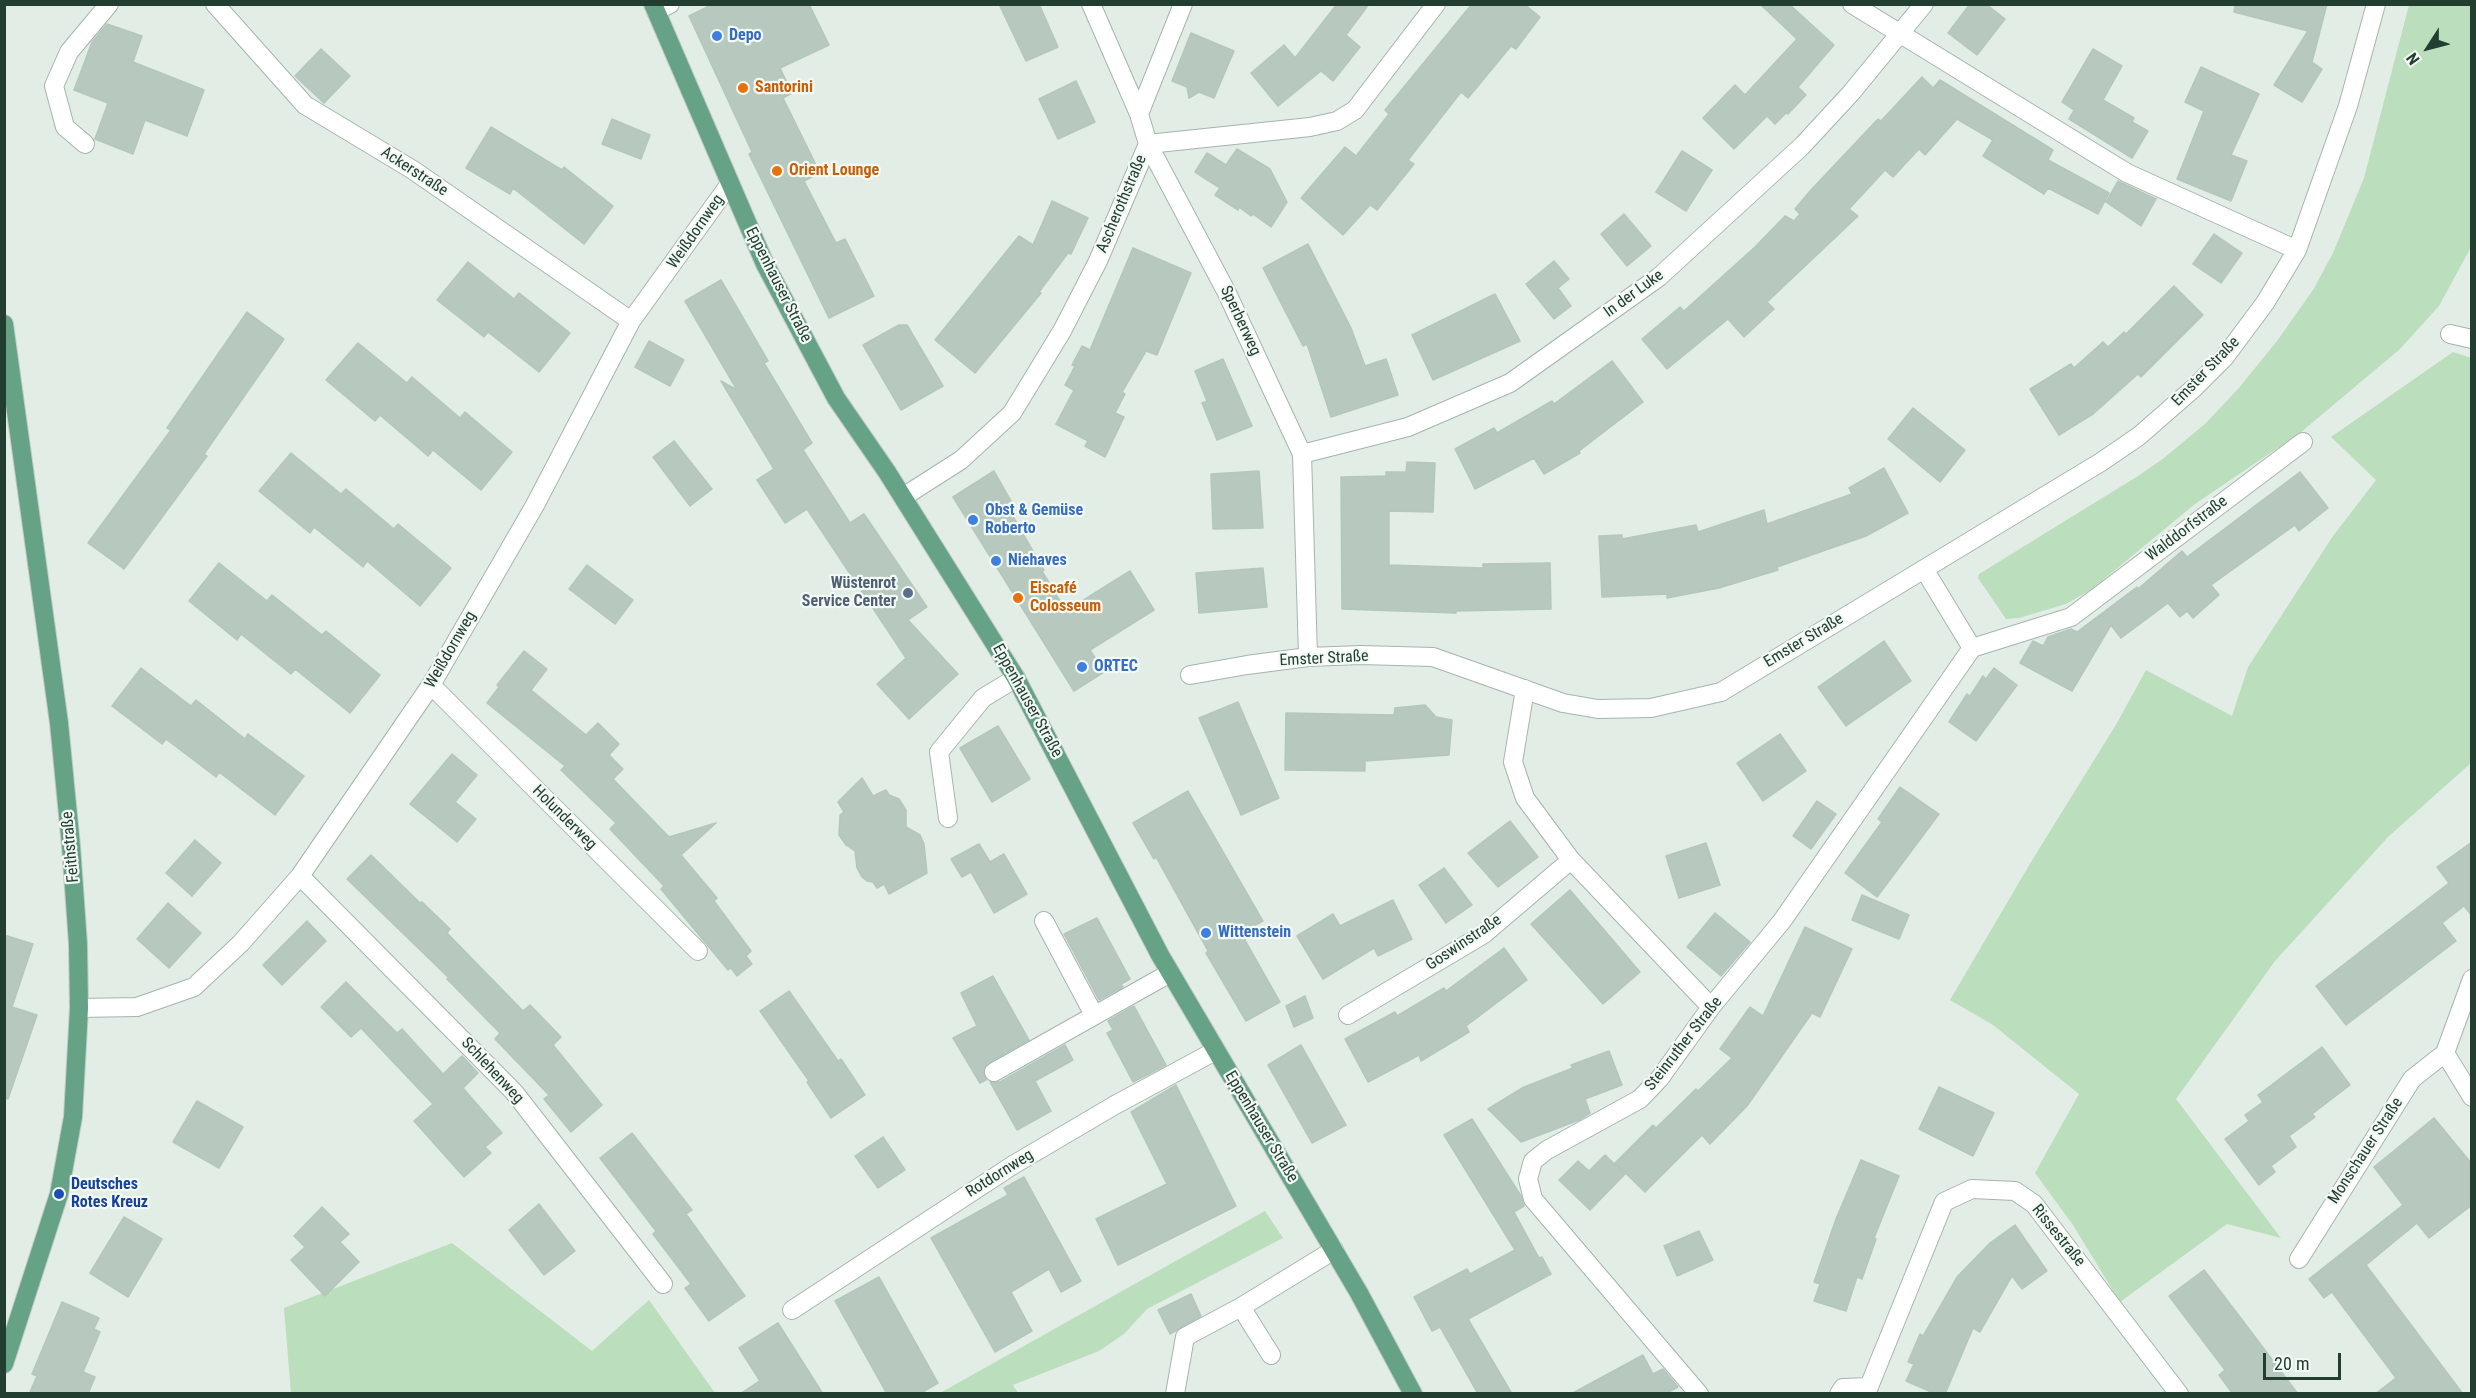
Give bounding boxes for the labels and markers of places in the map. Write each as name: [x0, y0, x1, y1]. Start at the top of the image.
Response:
place label: Depo: [729, 26, 762, 46]
marker: Depo: [710, 29, 724, 43]
place label: Santorini: [755, 78, 813, 98]
marker: Santorini: [736, 81, 750, 95]
place label: Orient Lounge: [789, 161, 879, 181]
marker: Orient Lounge: [770, 164, 784, 178]
place label: Obst & Gemüse Roberto: [985, 501, 1083, 539]
marker: Obst & Gemüse Roberto: [966, 513, 980, 527]
place label: Niehaves: [1008, 551, 1067, 571]
marker: Niehaves: [989, 554, 1003, 568]
place label: Wüstenrot Service Center: [802, 574, 896, 612]
place label: Eiscafé Colosseum: [1030, 579, 1101, 617]
marker: Wüstenrot Service Center: [901, 586, 915, 600]
marker: Eiscafé Colosseum: [1011, 591, 1025, 605]
place label: ORTEC: [1094, 657, 1138, 677]
marker: ORTEC: [1075, 660, 1089, 674]
place label: Wittenstein: [1218, 923, 1291, 943]
marker: Wittenstein: [1199, 926, 1213, 940]
place label: Deutsches Rotes Kreuz: [71, 1175, 148, 1213]
marker: Deutsches Rotes Kreuz: [52, 1187, 66, 1201]

